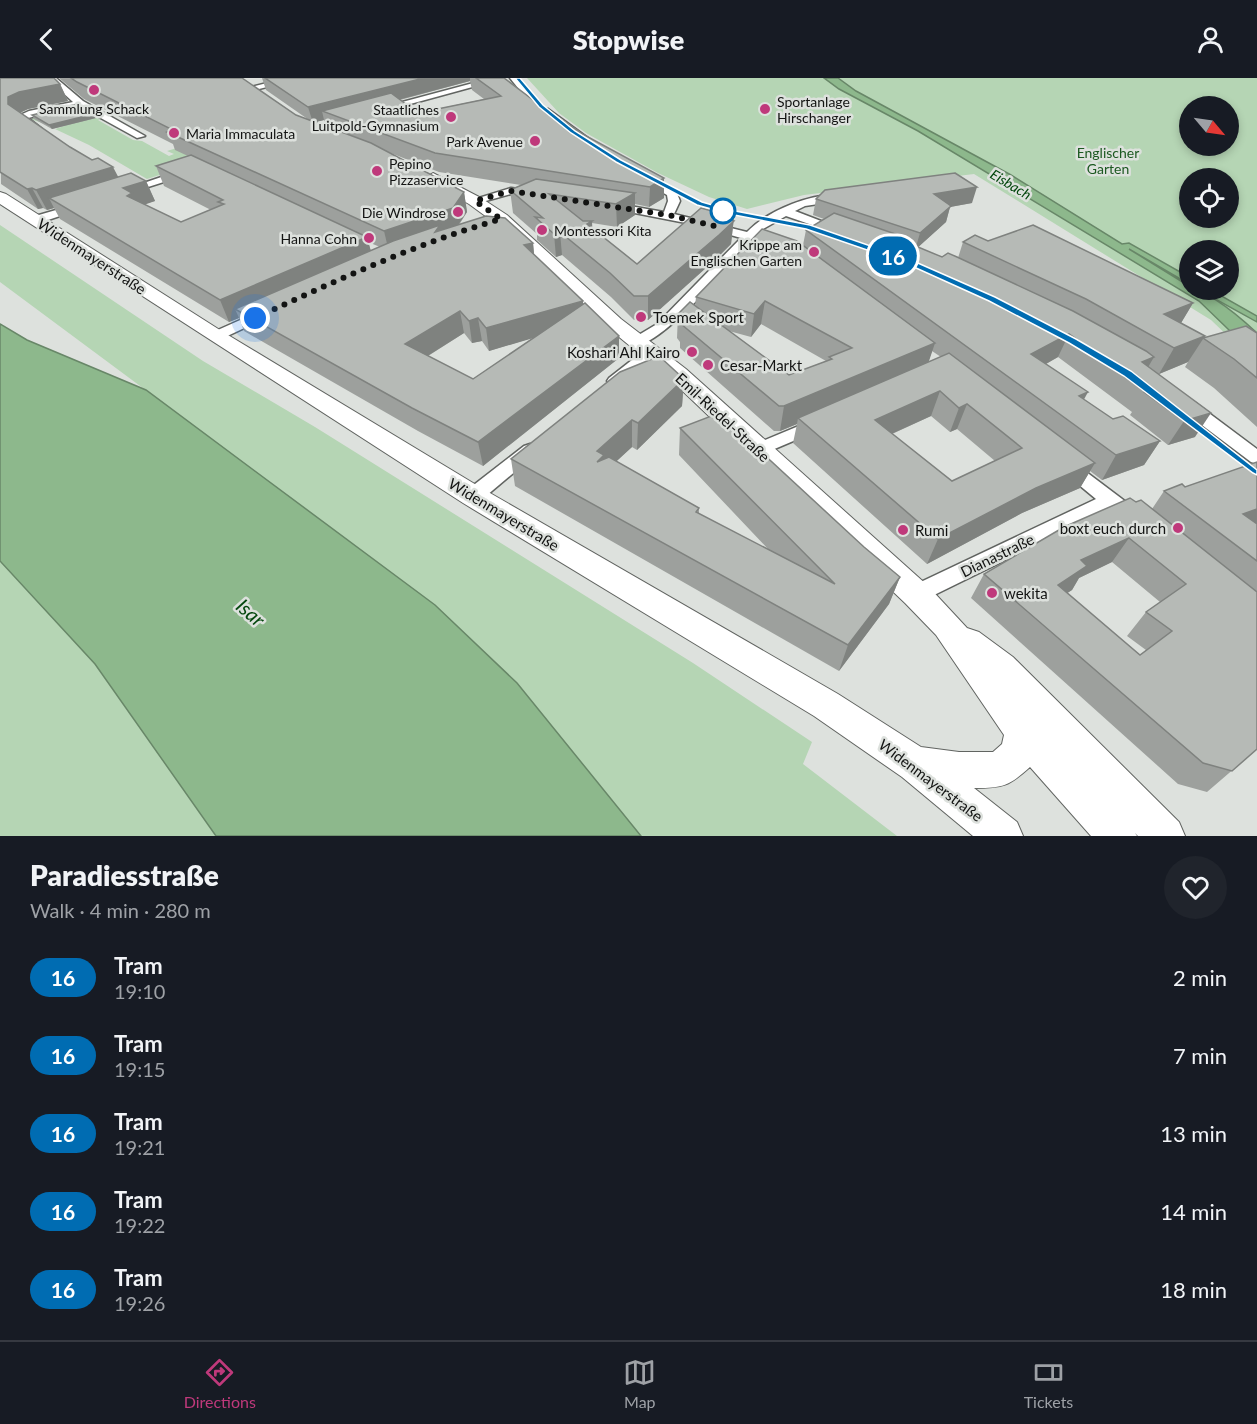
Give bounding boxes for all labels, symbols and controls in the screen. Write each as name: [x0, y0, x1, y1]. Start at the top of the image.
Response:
icon: back: [30, 23, 63, 56]
text: Stopwise: [573, 23, 684, 56]
icon: person: [1194, 23, 1227, 56]
marker: Sammlung Schack: [87, 83, 101, 97]
place label: Sportanlage Hirschanger: [777, 93, 851, 126]
north arrow: [1179, 96, 1239, 156]
map controls: [1179, 96, 1239, 300]
place label: Sammlung Schack: [39, 100, 150, 117]
place label: Staatliches Luitpold-Gymnasium: [312, 101, 439, 134]
marker: Sportanlage Hirschanger: [758, 102, 772, 116]
marker: Staatliches Luitpold-Gymnasium: [444, 110, 458, 124]
place label: Maria Immaculata: [186, 125, 295, 142]
marker: Maria Immaculata: [167, 126, 181, 140]
place label: Park Avenue: [446, 133, 523, 150]
marker: Park Avenue: [528, 134, 542, 148]
park label: Englischer Garten: [1077, 144, 1139, 177]
place label: Pepino Pizzaservice: [389, 155, 463, 188]
marker: Pepino Pizzaservice: [370, 164, 384, 178]
water label: Eisbach: [987, 165, 1035, 203]
button: locate: [1179, 168, 1239, 228]
unlabelled marker: [710, 198, 736, 224]
place label: Die Windrose: [362, 204, 446, 221]
marker: Die Windrose: [451, 205, 465, 219]
street label: Widenmayerstraße: [34, 214, 150, 298]
place label: Montessori Kita: [554, 222, 652, 239]
marker: Montessori Kita: [535, 223, 549, 237]
place label: Hanna Cohn: [281, 230, 357, 247]
marker: Hanna Cohn: [362, 231, 376, 245]
place label: Krippe am Englischen Garten: [691, 236, 802, 269]
line badge: 16: [866, 236, 920, 276]
button: layers: [1179, 240, 1239, 300]
text: 16: [881, 244, 905, 269]
marker: Krippe am Englischen Garten: [807, 245, 821, 259]
your location: [240, 303, 270, 333]
place label: Toemek Sport: [653, 308, 745, 326]
marker: Toemek Sport: [634, 310, 648, 324]
place label: Koshari Ahl Kairo: [567, 343, 680, 361]
marker: Koshari Ahl Kairo: [685, 345, 699, 359]
place label: Cesar-Markt: [720, 356, 803, 374]
marker: Cesar-Markt: [701, 358, 715, 372]
street label: Emil-Riedel-Straße: [672, 369, 774, 465]
street label: Widenmayerstraße: [446, 474, 563, 554]
place label: boxt euch durch: [1060, 519, 1166, 537]
place label: Rumi: [915, 521, 948, 539]
marker: boxt euch durch: [1171, 521, 1185, 535]
marker: Rumi: [896, 523, 910, 537]
street label: Dianastraße: [957, 529, 1037, 581]
place label: wekita: [1004, 584, 1048, 602]
marker: wekita: [985, 586, 999, 600]
water label: Isar: [232, 593, 271, 632]
street label: Widenmayerstraße: [875, 735, 987, 825]
button: heart: [1164, 856, 1227, 919]
text: Paradiesstraße: [30, 858, 219, 892]
text: Walk · 4 min · 280 m: [30, 898, 211, 922]
text: Tram: [114, 952, 163, 979]
text: 2 min: [1173, 964, 1227, 991]
text: 16: [51, 965, 75, 990]
text: 19:10: [114, 979, 165, 1003]
text: Tram: [114, 1030, 163, 1057]
text: 7 min: [1173, 1042, 1227, 1069]
text: 16: [51, 1043, 75, 1068]
text: 19:15: [114, 1057, 165, 1081]
text: Tram: [114, 1108, 163, 1135]
text: 13 min: [1160, 1120, 1227, 1147]
text: 16: [51, 1121, 75, 1146]
text: 19:21: [114, 1135, 165, 1159]
text: Tram: [114, 1186, 163, 1213]
text: 14 min: [1160, 1198, 1227, 1225]
text: 16: [51, 1199, 75, 1224]
text: 19:22: [114, 1213, 165, 1237]
text: Tram: [114, 1264, 163, 1291]
text: 18 min: [1160, 1276, 1227, 1303]
text: 16: [51, 1277, 75, 1302]
text: 19:26: [114, 1291, 165, 1315]
tab: Directions: [184, 1356, 256, 1411]
tab: Map: [623, 1356, 656, 1411]
tab: Tickets: [1024, 1356, 1073, 1411]

